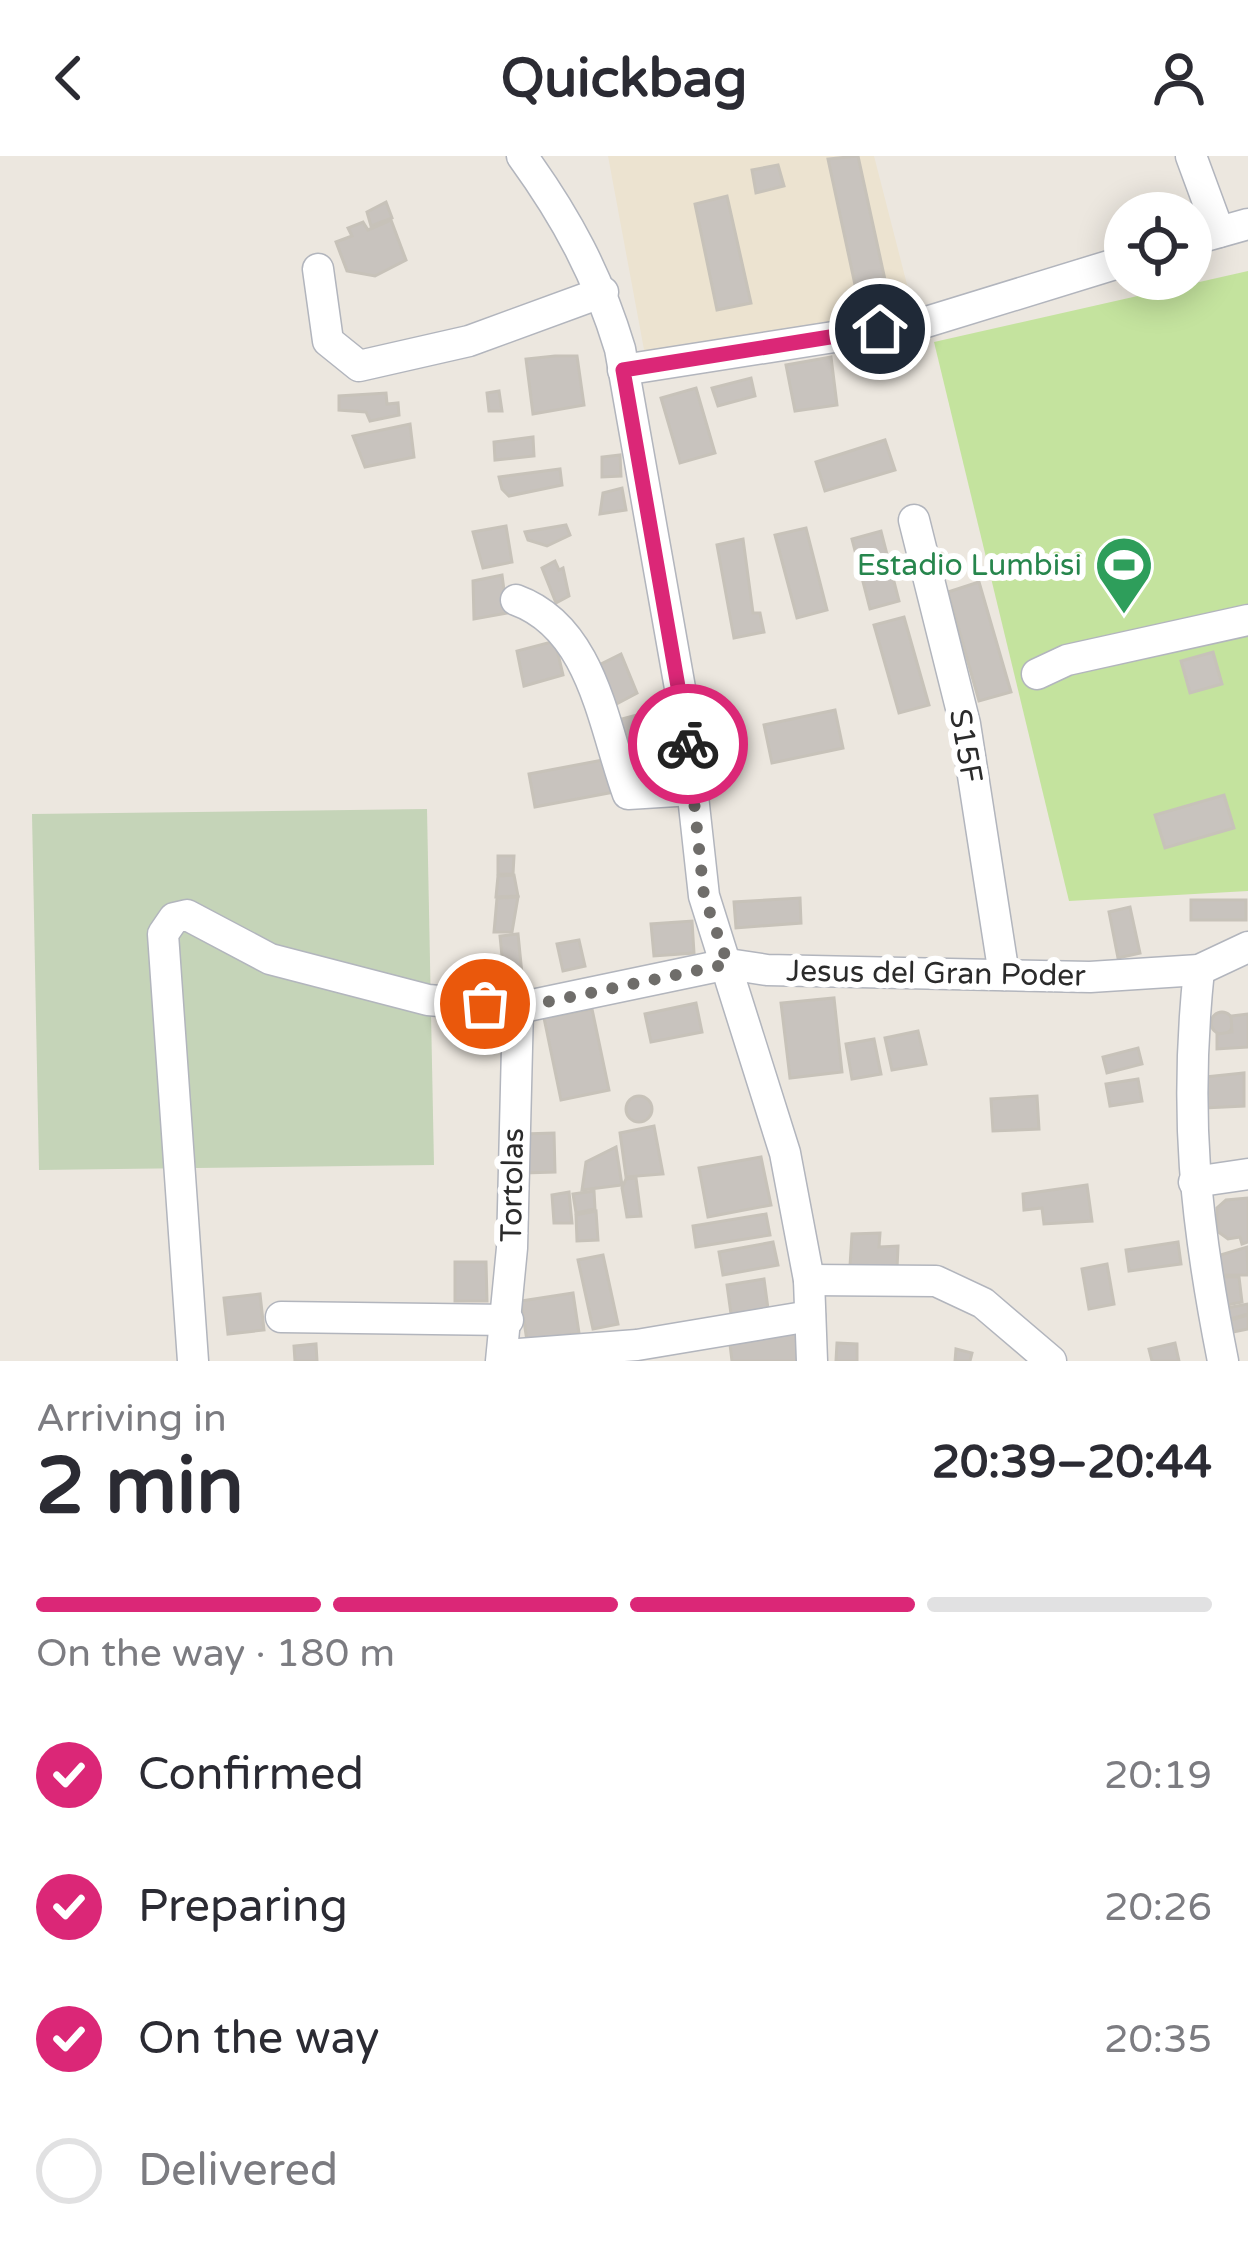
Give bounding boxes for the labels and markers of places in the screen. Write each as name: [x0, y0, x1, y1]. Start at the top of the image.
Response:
pin: [829, 278, 931, 380]
sports icon: Estadio Lumbisi: [1093, 534, 1155, 616]
place label: Estadio Lumbisi: [857, 547, 1082, 584]
pin: [434, 953, 536, 1055]

